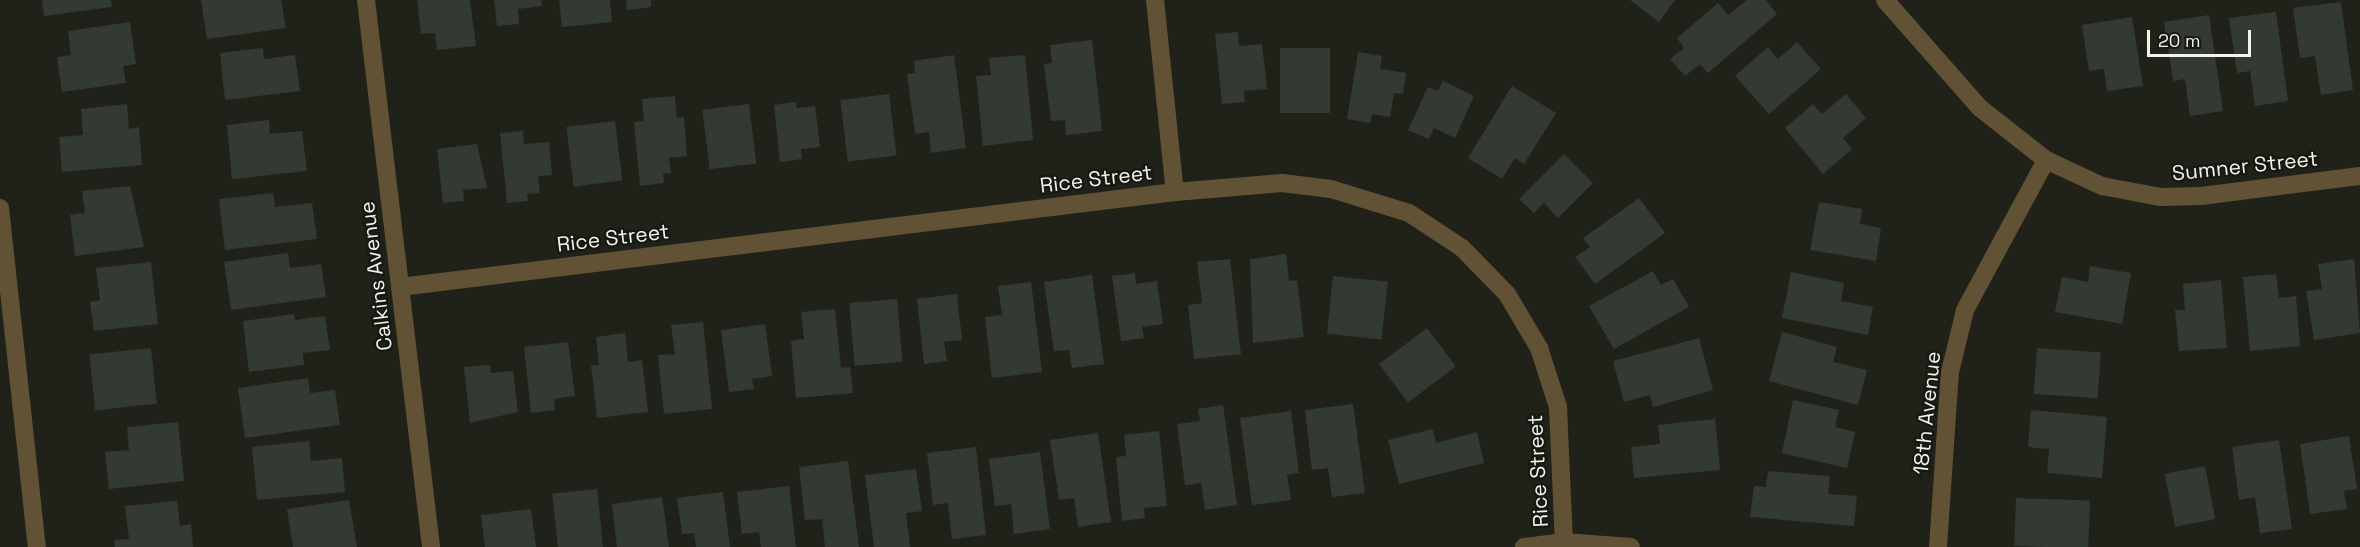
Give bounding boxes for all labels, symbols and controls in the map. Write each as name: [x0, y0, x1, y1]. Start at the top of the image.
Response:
scale bar: [2150, 18, 2254, 56]
text: 20 m: [2158, 29, 2201, 52]
street label: Sumner Street: [2171, 146, 2319, 186]
street label: Rice Street: [1038, 160, 1154, 198]
street label: Calkins Avenue: [354, 200, 398, 352]
street label: Rice Street: [555, 219, 671, 257]
street label: 18th Avenue: [1908, 350, 1946, 476]
street label: Rice Street: [1522, 414, 1554, 528]

